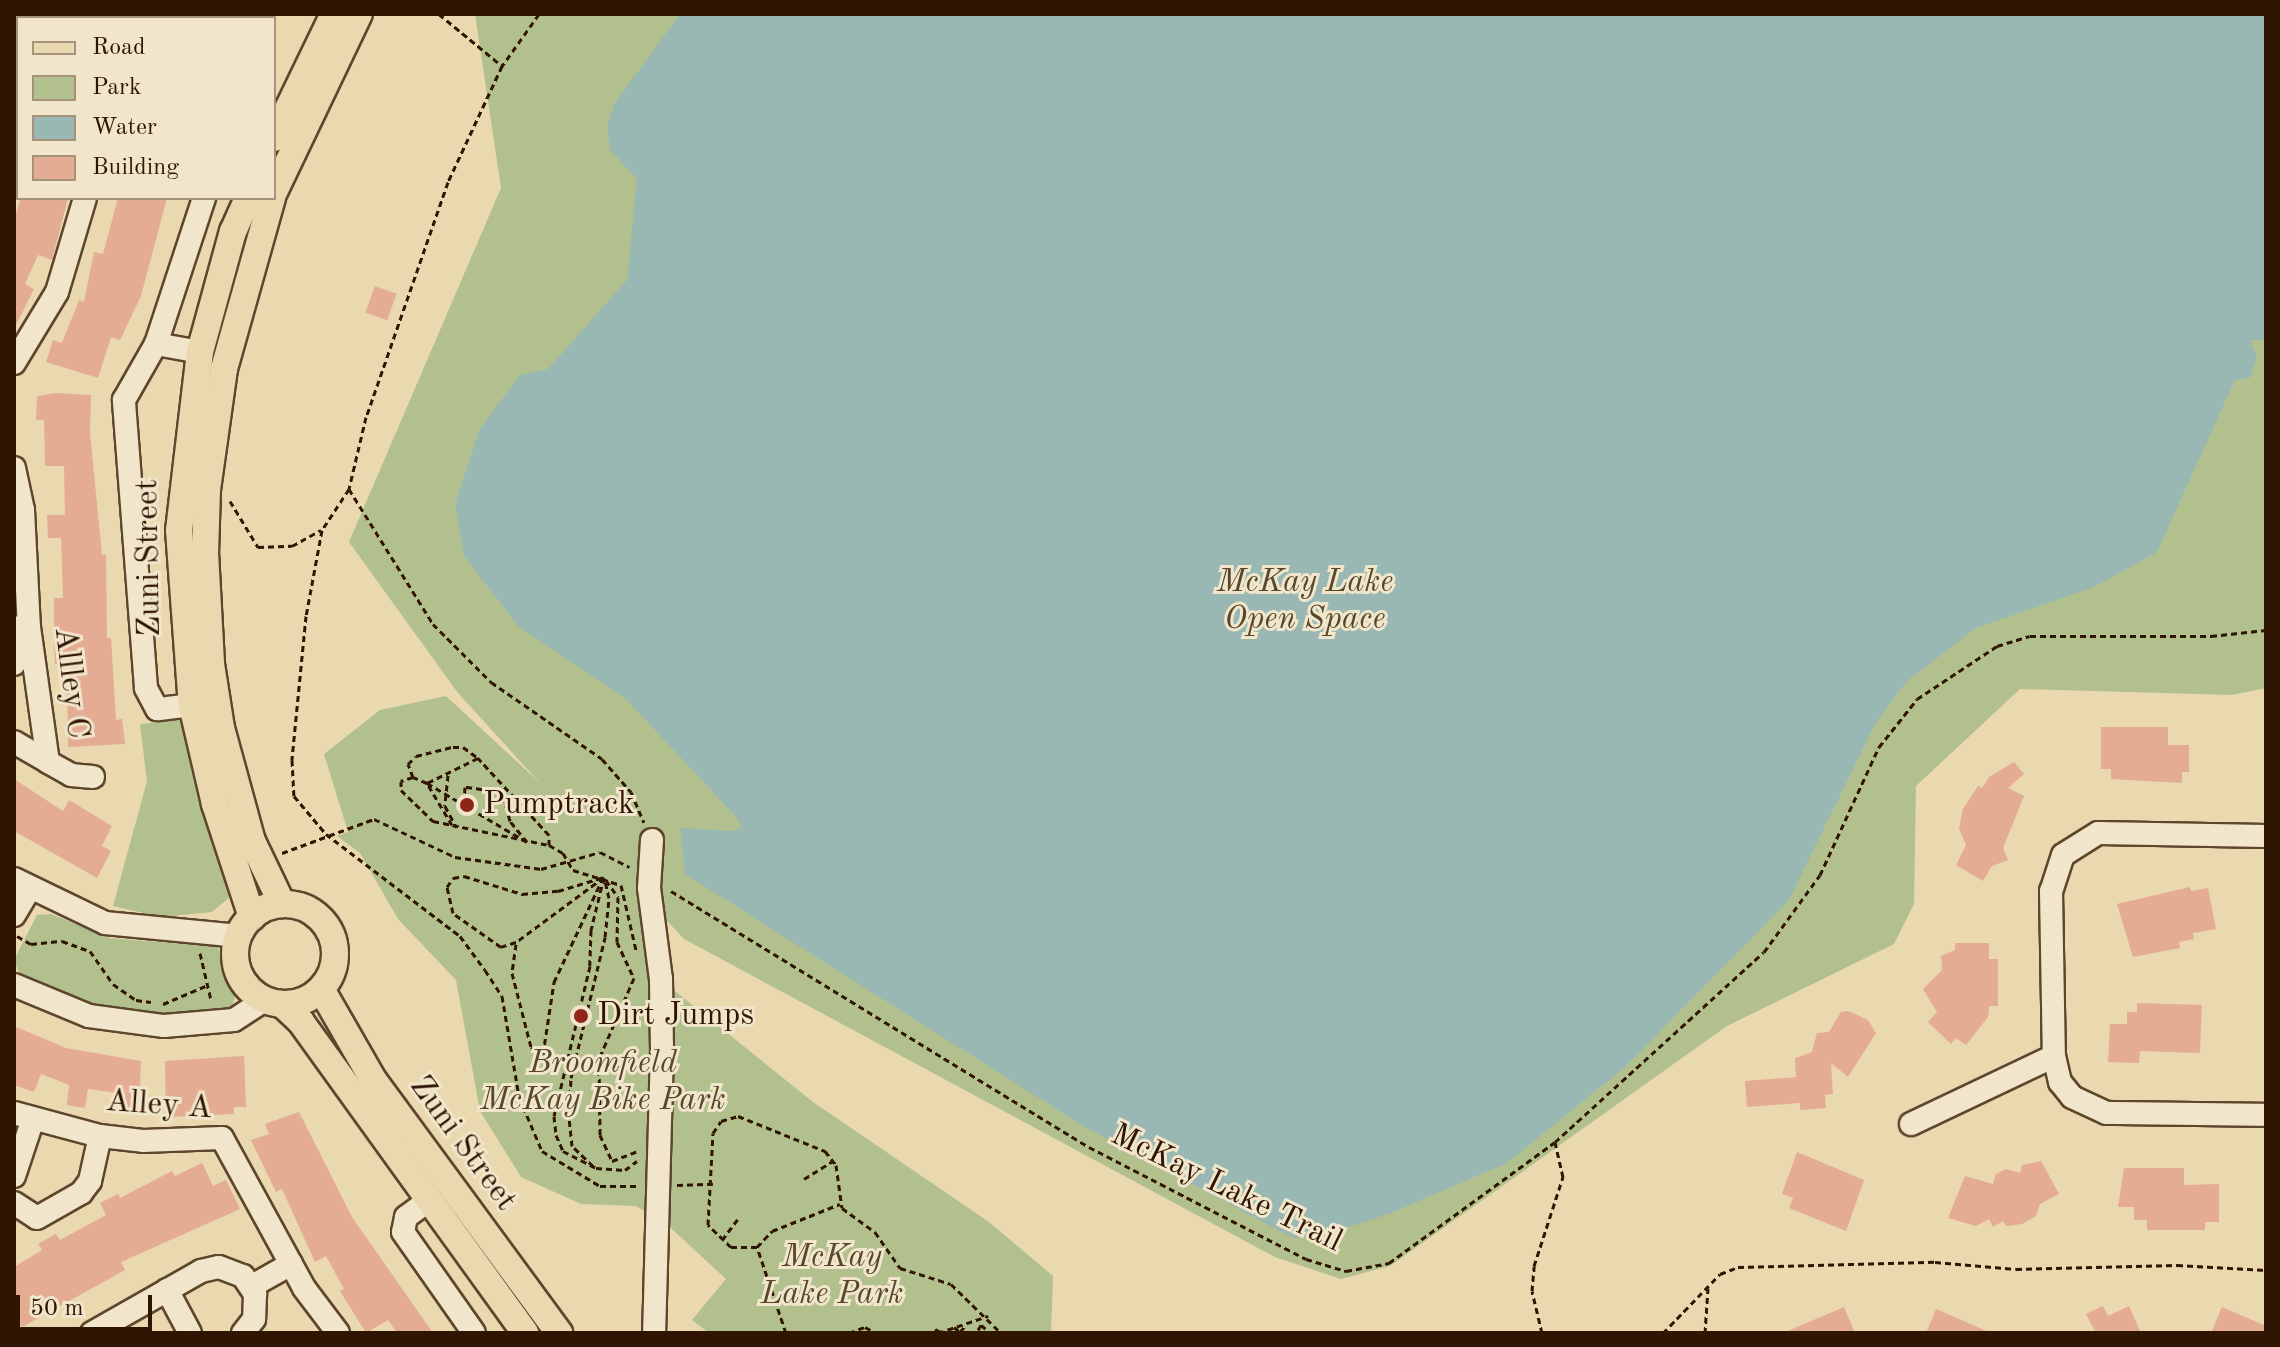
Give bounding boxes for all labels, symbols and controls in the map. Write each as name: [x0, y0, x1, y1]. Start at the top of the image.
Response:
legend: [16, 16, 276, 200]
text: Road: [92, 36, 145, 60]
text: Park: [92, 76, 141, 100]
text: Water: [92, 116, 157, 140]
text: Building: [92, 156, 179, 180]
street label: Zuni Street: [129, 479, 171, 637]
park label: McKay Lake Open Space: [1217, 565, 1393, 640]
street label: Allley C: [44, 625, 96, 741]
place label: Pumptrack: [483, 786, 635, 824]
marker: Pumptrack: [458, 796, 476, 814]
place label: Dirt Jumps: [597, 997, 754, 1035]
marker: Dirt Jumps: [572, 1007, 590, 1025]
park label: Broomfield McKay Bike Park: [480, 1046, 726, 1121]
street label: Zuni Street: [400, 1069, 524, 1219]
street label: Alley A: [104, 1083, 214, 1129]
street label: McKay Lake Trail: [1104, 1116, 1348, 1262]
park label: McKay Lake Park: [761, 1240, 903, 1315]
scale bar: [20, 1279, 156, 1329]
text: 50 m: [30, 1297, 84, 1321]

